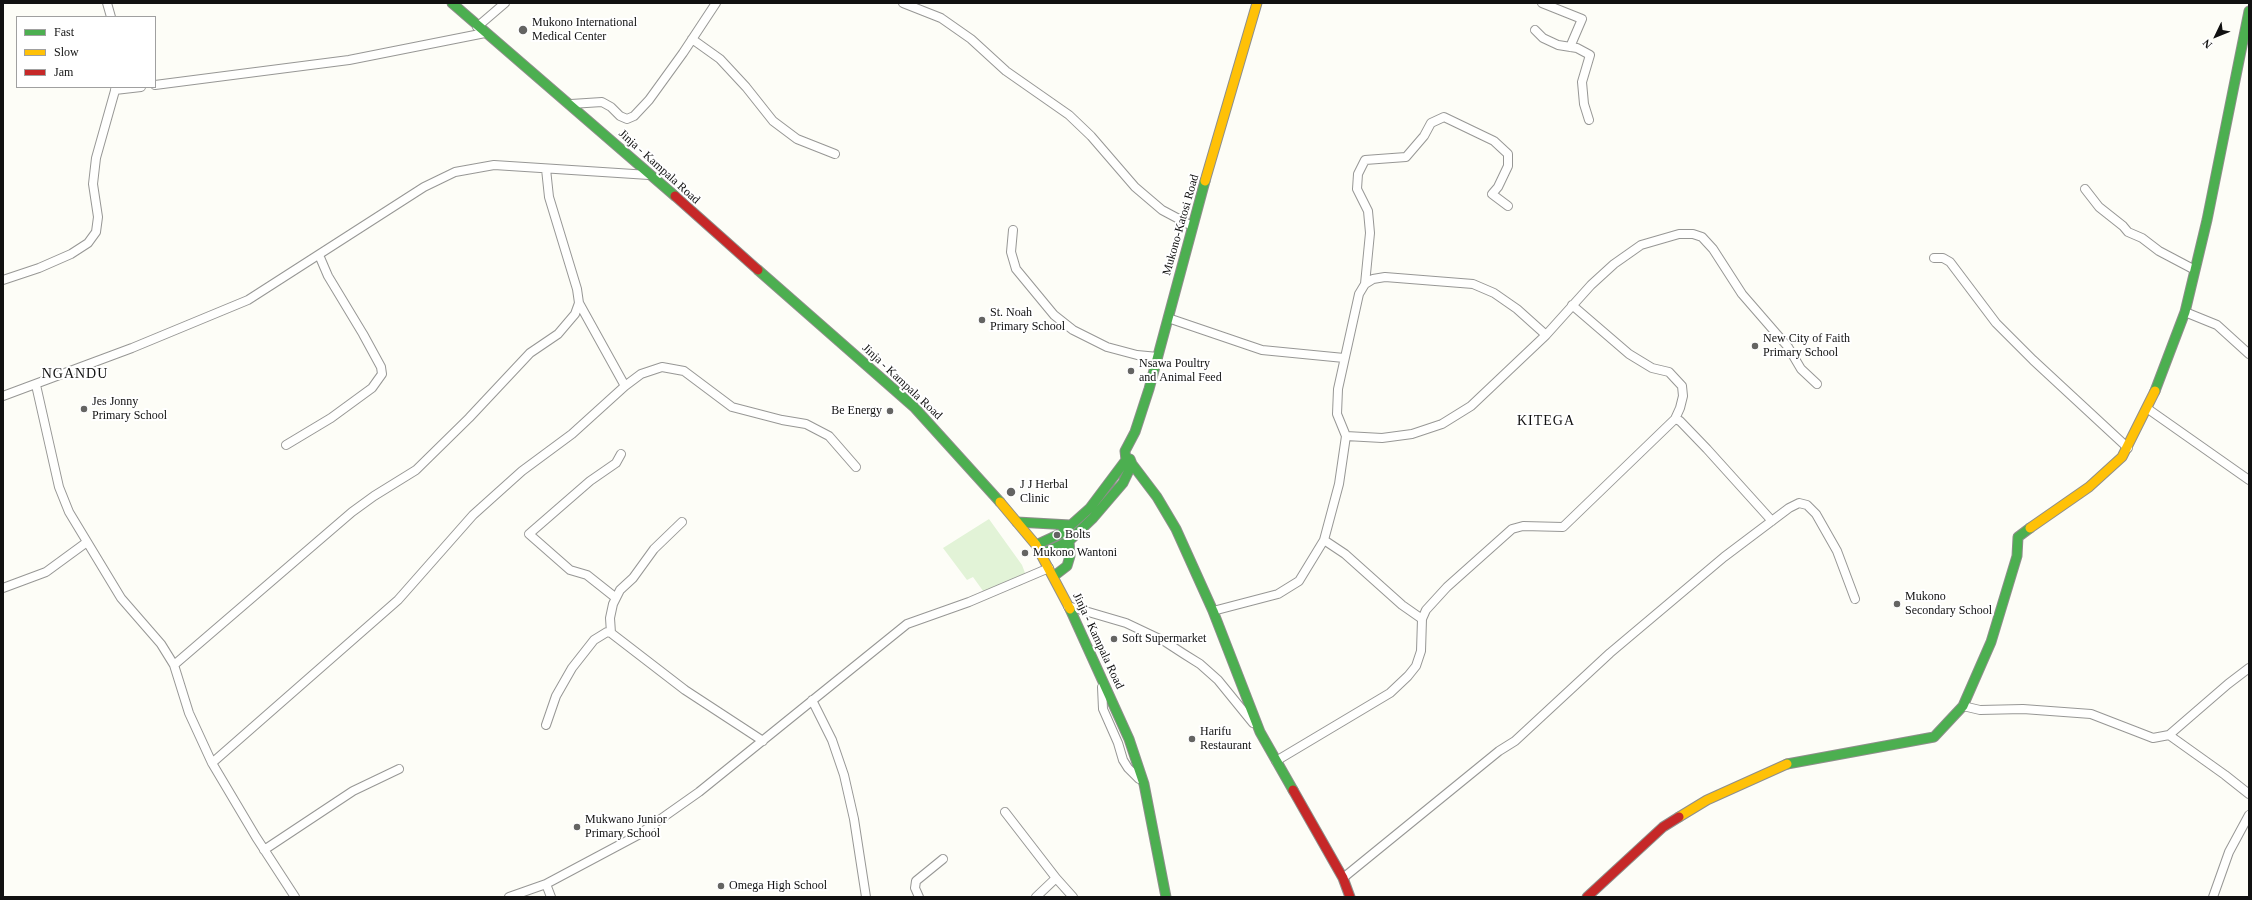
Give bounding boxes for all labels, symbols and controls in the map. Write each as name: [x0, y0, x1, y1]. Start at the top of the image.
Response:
legend: [16, 16, 156, 88]
place label: Mukono International Medical Center: [532, 16, 637, 44]
north arrow: [2196, 16, 2236, 56]
marker: Mukono International Medical Center: [517, 24, 529, 36]
text: Fast: [54, 25, 74, 39]
text: N: [2200, 37, 2214, 51]
text: Slow: [54, 45, 79, 59]
text: Jam: [54, 65, 73, 79]
street label: Jinja - Kampala Road: [615, 127, 703, 207]
street label: Mukono-Katosi Road: [1160, 173, 1202, 277]
place label: St. Noah Primary School: [990, 306, 1065, 334]
marker: St. Noah Primary School: [977, 315, 987, 325]
place label: New City of Faith Primary School: [1763, 332, 1850, 360]
street label: Jinja - Kampala Road: [859, 341, 945, 423]
marker: New City of Faith Primary School: [1750, 341, 1760, 351]
place label: Nsawa Poultry and Animal Feed: [1139, 357, 1222, 385]
district label: NGANDU: [42, 366, 108, 382]
marker: Nsawa Poultry and Animal Feed: [1126, 366, 1136, 376]
place label: Jes Jonny Primary School: [92, 395, 167, 423]
marker: Jes Jonny Primary School: [79, 404, 89, 414]
place label: Be Energy: [831, 404, 882, 418]
marker: Be Energy: [885, 406, 895, 416]
district label: KITEGA: [1517, 413, 1575, 429]
place label: J J Herbal Clinic: [1020, 478, 1068, 506]
marker: J J Herbal Clinic: [1005, 486, 1017, 498]
place label: Bolts: [1065, 528, 1090, 542]
marker: Bolts: [1052, 530, 1062, 540]
place label: Mukono Wantoni: [1033, 546, 1117, 560]
marker: Mukono Wantoni: [1020, 548, 1030, 558]
place label: Mukono Secondary School: [1905, 590, 1992, 618]
street label: Jinja - Kampala Road: [1069, 591, 1127, 691]
marker: Mukono Secondary School: [1892, 599, 1902, 609]
place label: Soft Supermarket: [1122, 632, 1206, 646]
marker: Soft Supermarket: [1109, 634, 1119, 644]
place label: Harifu Restaurant: [1200, 725, 1251, 753]
marker: Harifu Restaurant: [1187, 734, 1197, 744]
place label: Mukwano Junior Primary School: [585, 813, 667, 841]
marker: Mukwano Junior Primary School: [572, 822, 582, 832]
place label: Omega High School: [729, 879, 827, 893]
marker: Omega High School: [716, 881, 726, 891]

